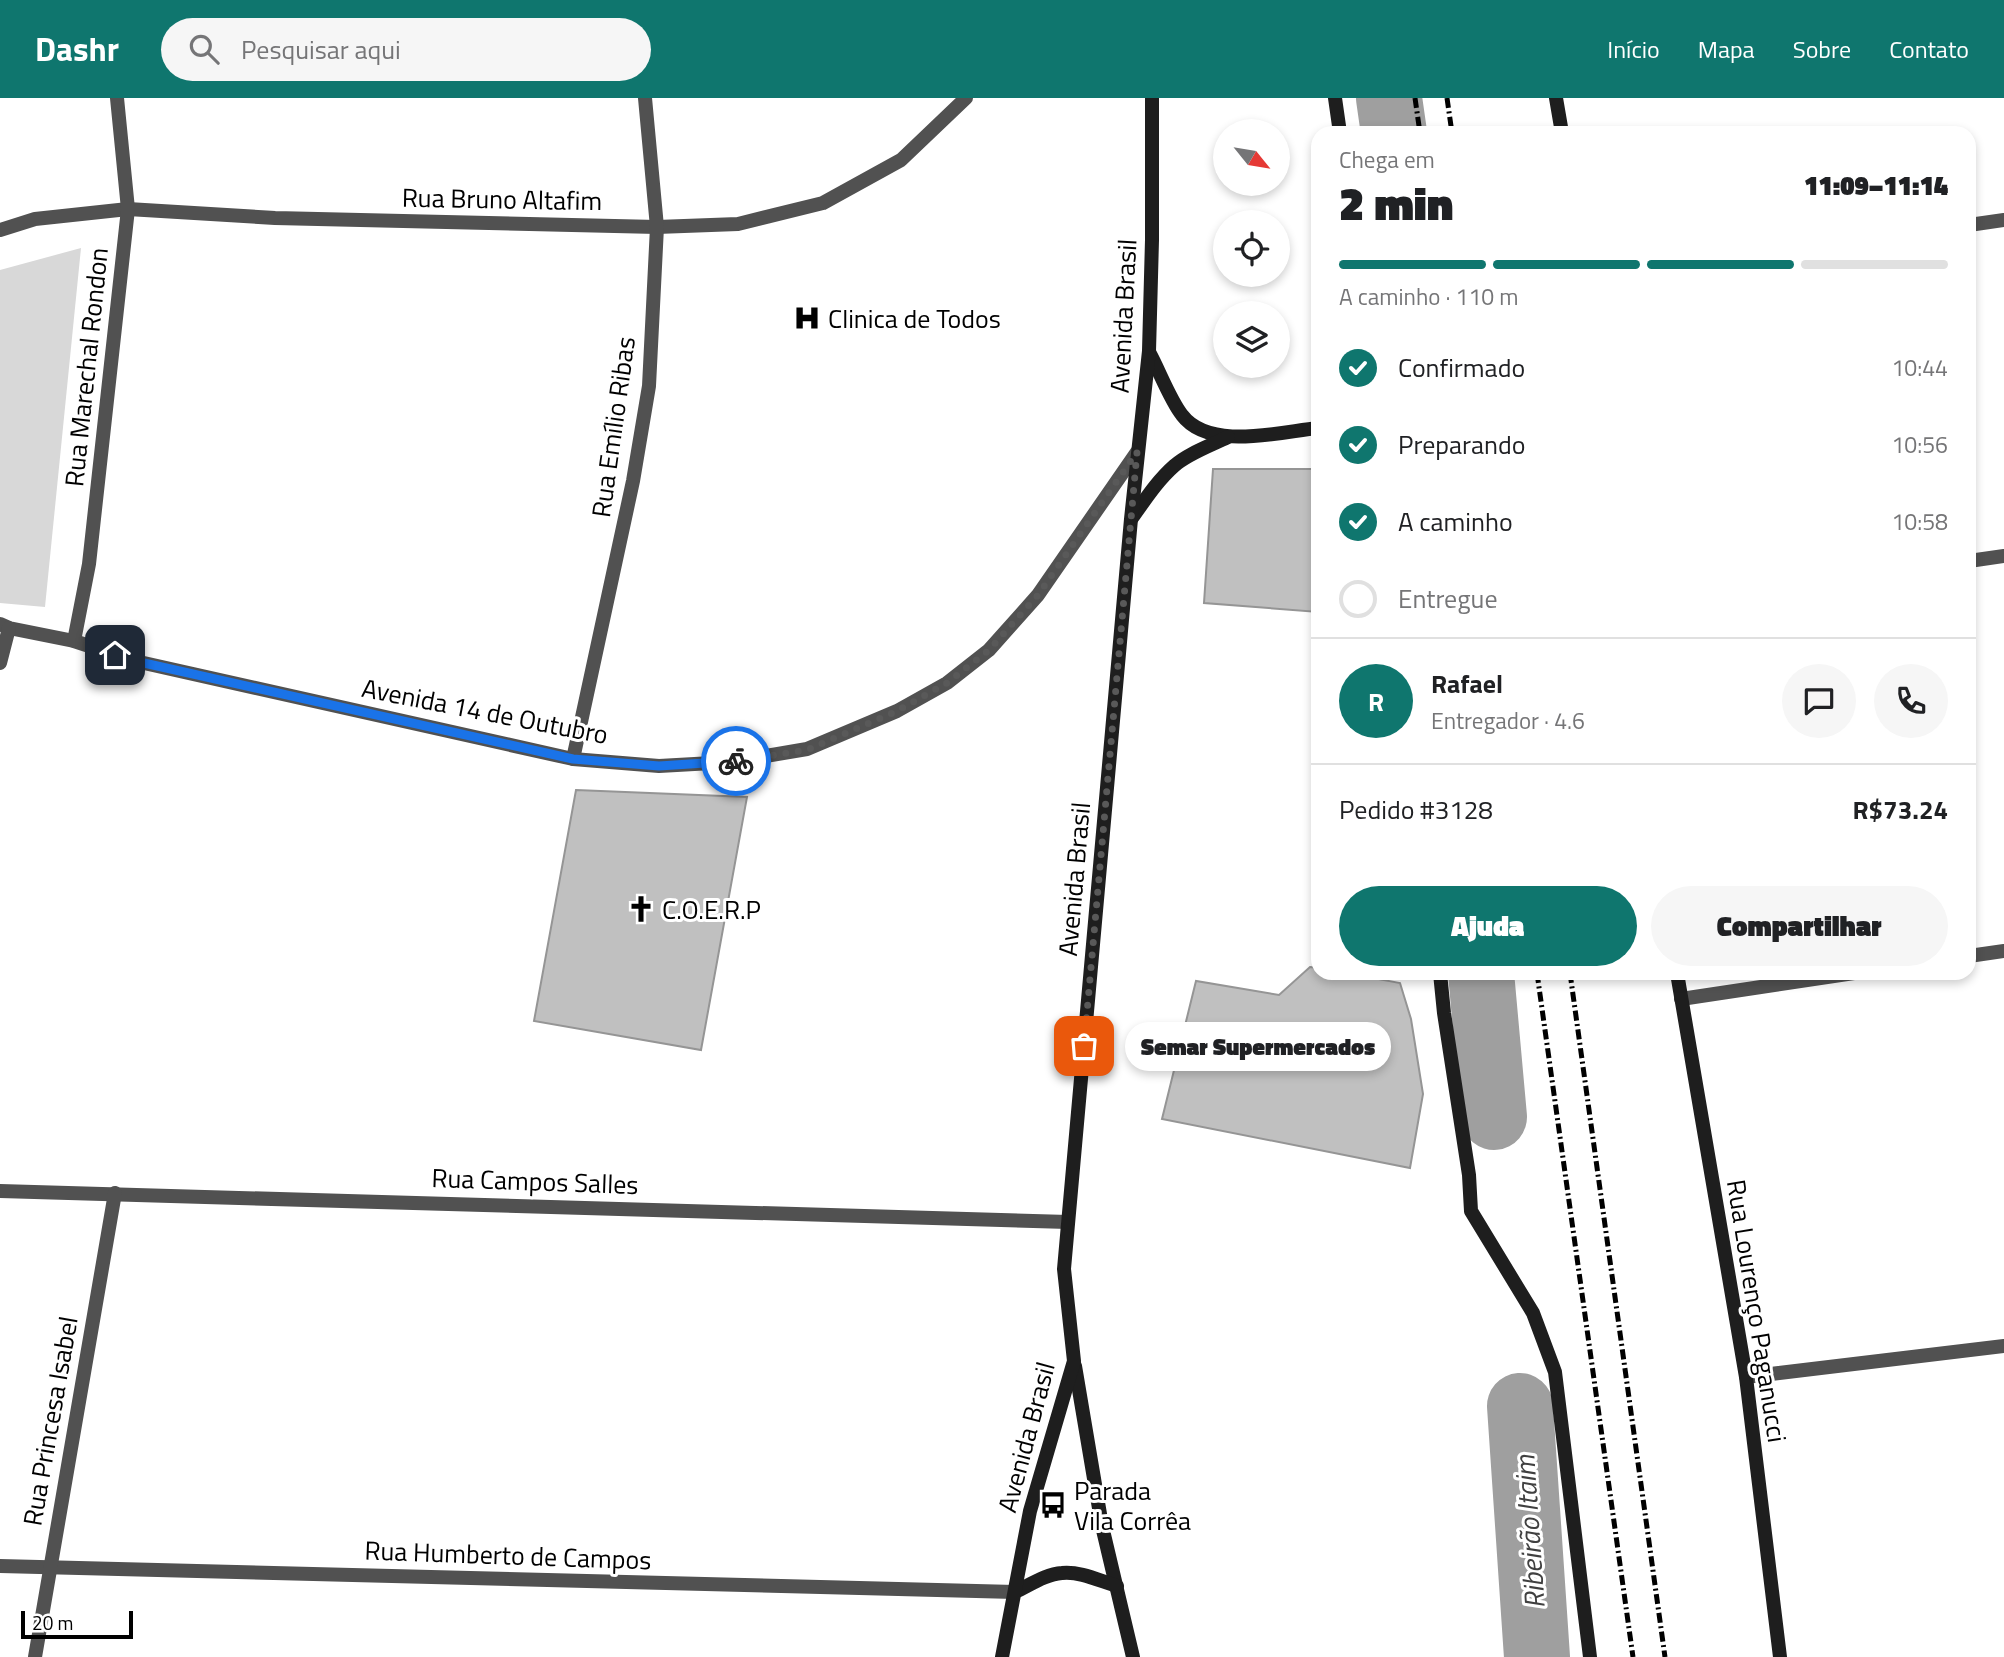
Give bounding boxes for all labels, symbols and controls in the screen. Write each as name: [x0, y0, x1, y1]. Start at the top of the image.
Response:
search box: [161, 18, 651, 81]
text: Dashr: [35, 24, 119, 74]
icon: search: [185, 30, 223, 68]
text: Pesquisar aqui: [241, 30, 401, 69]
text: Início: [1607, 31, 1660, 67]
text: Mapa: [1698, 31, 1755, 67]
text: Sobre: [1793, 31, 1851, 67]
text: Contato: [1889, 31, 1969, 67]
north arrow: [1213, 119, 1290, 196]
map controls: [1213, 119, 1290, 378]
text: Chega em: [1339, 142, 1435, 177]
text: 11:09–11:14: [1804, 166, 1948, 205]
text: 2 min: [1339, 168, 1453, 238]
street label: Rua Bruno Altafim: [401, 178, 603, 220]
button: locate: [1213, 210, 1290, 287]
street label: Avenida Brasil: [1099, 238, 1147, 394]
street label: Rua Marechal Rondon: [54, 246, 118, 488]
text: A caminho · 110 m: [1339, 279, 1518, 314]
place label: Clinica de Todos: [828, 299, 1001, 338]
button: layers: [1213, 301, 1290, 378]
hospital icon: Clinica de Todos: [792, 303, 822, 333]
street label: Rua Emílio Ribas: [581, 334, 645, 520]
text: Confirmado: [1398, 348, 1525, 387]
icon: check: [1339, 349, 1377, 387]
text: 10:44: [1891, 350, 1948, 385]
text: Preparando: [1398, 425, 1525, 464]
icon: check: [1339, 426, 1377, 464]
text: 10:56: [1891, 427, 1948, 462]
text: A caminho: [1398, 502, 1513, 541]
icon: check: [1339, 503, 1377, 541]
text: 10:58: [1891, 504, 1948, 539]
text: Entregue: [1398, 579, 1498, 618]
pin: [85, 625, 145, 685]
icon: home: [96, 636, 134, 674]
text: Rafael: [1431, 664, 1503, 703]
button: chat: [1782, 664, 1856, 738]
button: phone: [1874, 664, 1948, 738]
street label: Avenida 14 de Outubro: [359, 668, 611, 754]
text: R: [1368, 682, 1384, 721]
text: Entregador · 4.6: [1431, 703, 1585, 738]
courier: [701, 726, 771, 796]
icon: bike: [717, 742, 755, 780]
text: Pedido #3128: [1339, 790, 1493, 829]
text: R$73.24: [1852, 790, 1948, 829]
street label: Avenida Brasil: [1048, 800, 1100, 958]
button: Ajuda: [1339, 886, 1637, 966]
button: Compartilhar: [1651, 886, 1948, 966]
place label: C.O.E.R.P: [662, 890, 761, 929]
church icon: C.O.E.R.P: [626, 894, 656, 924]
pin: [1054, 1016, 1114, 1076]
callout: Semar Supermercados: [1126, 1021, 1392, 1070]
icon: bag: [1065, 1027, 1103, 1065]
text: Semar Supermercados: [1141, 1029, 1375, 1064]
street label: Rua Campos Salles: [431, 1158, 639, 1204]
street label: Rua Lourenço Paganucci: [1717, 1177, 1797, 1445]
street label: Rua Princesa Isabel: [12, 1313, 88, 1529]
street label: Avenida Brasil: [987, 1357, 1065, 1517]
water label: Ribeirão Itaim: [1502, 1453, 1556, 1610]
place label: Parada Vila Corrêa: [1074, 1471, 1191, 1540]
bus stop icon: Parada Vila Corrêa: [1038, 1490, 1068, 1520]
street label: Rua Humberto de Campos: [364, 1531, 652, 1579]
scale bar: [21, 1608, 133, 1640]
text: 20 m: [32, 1608, 73, 1637]

